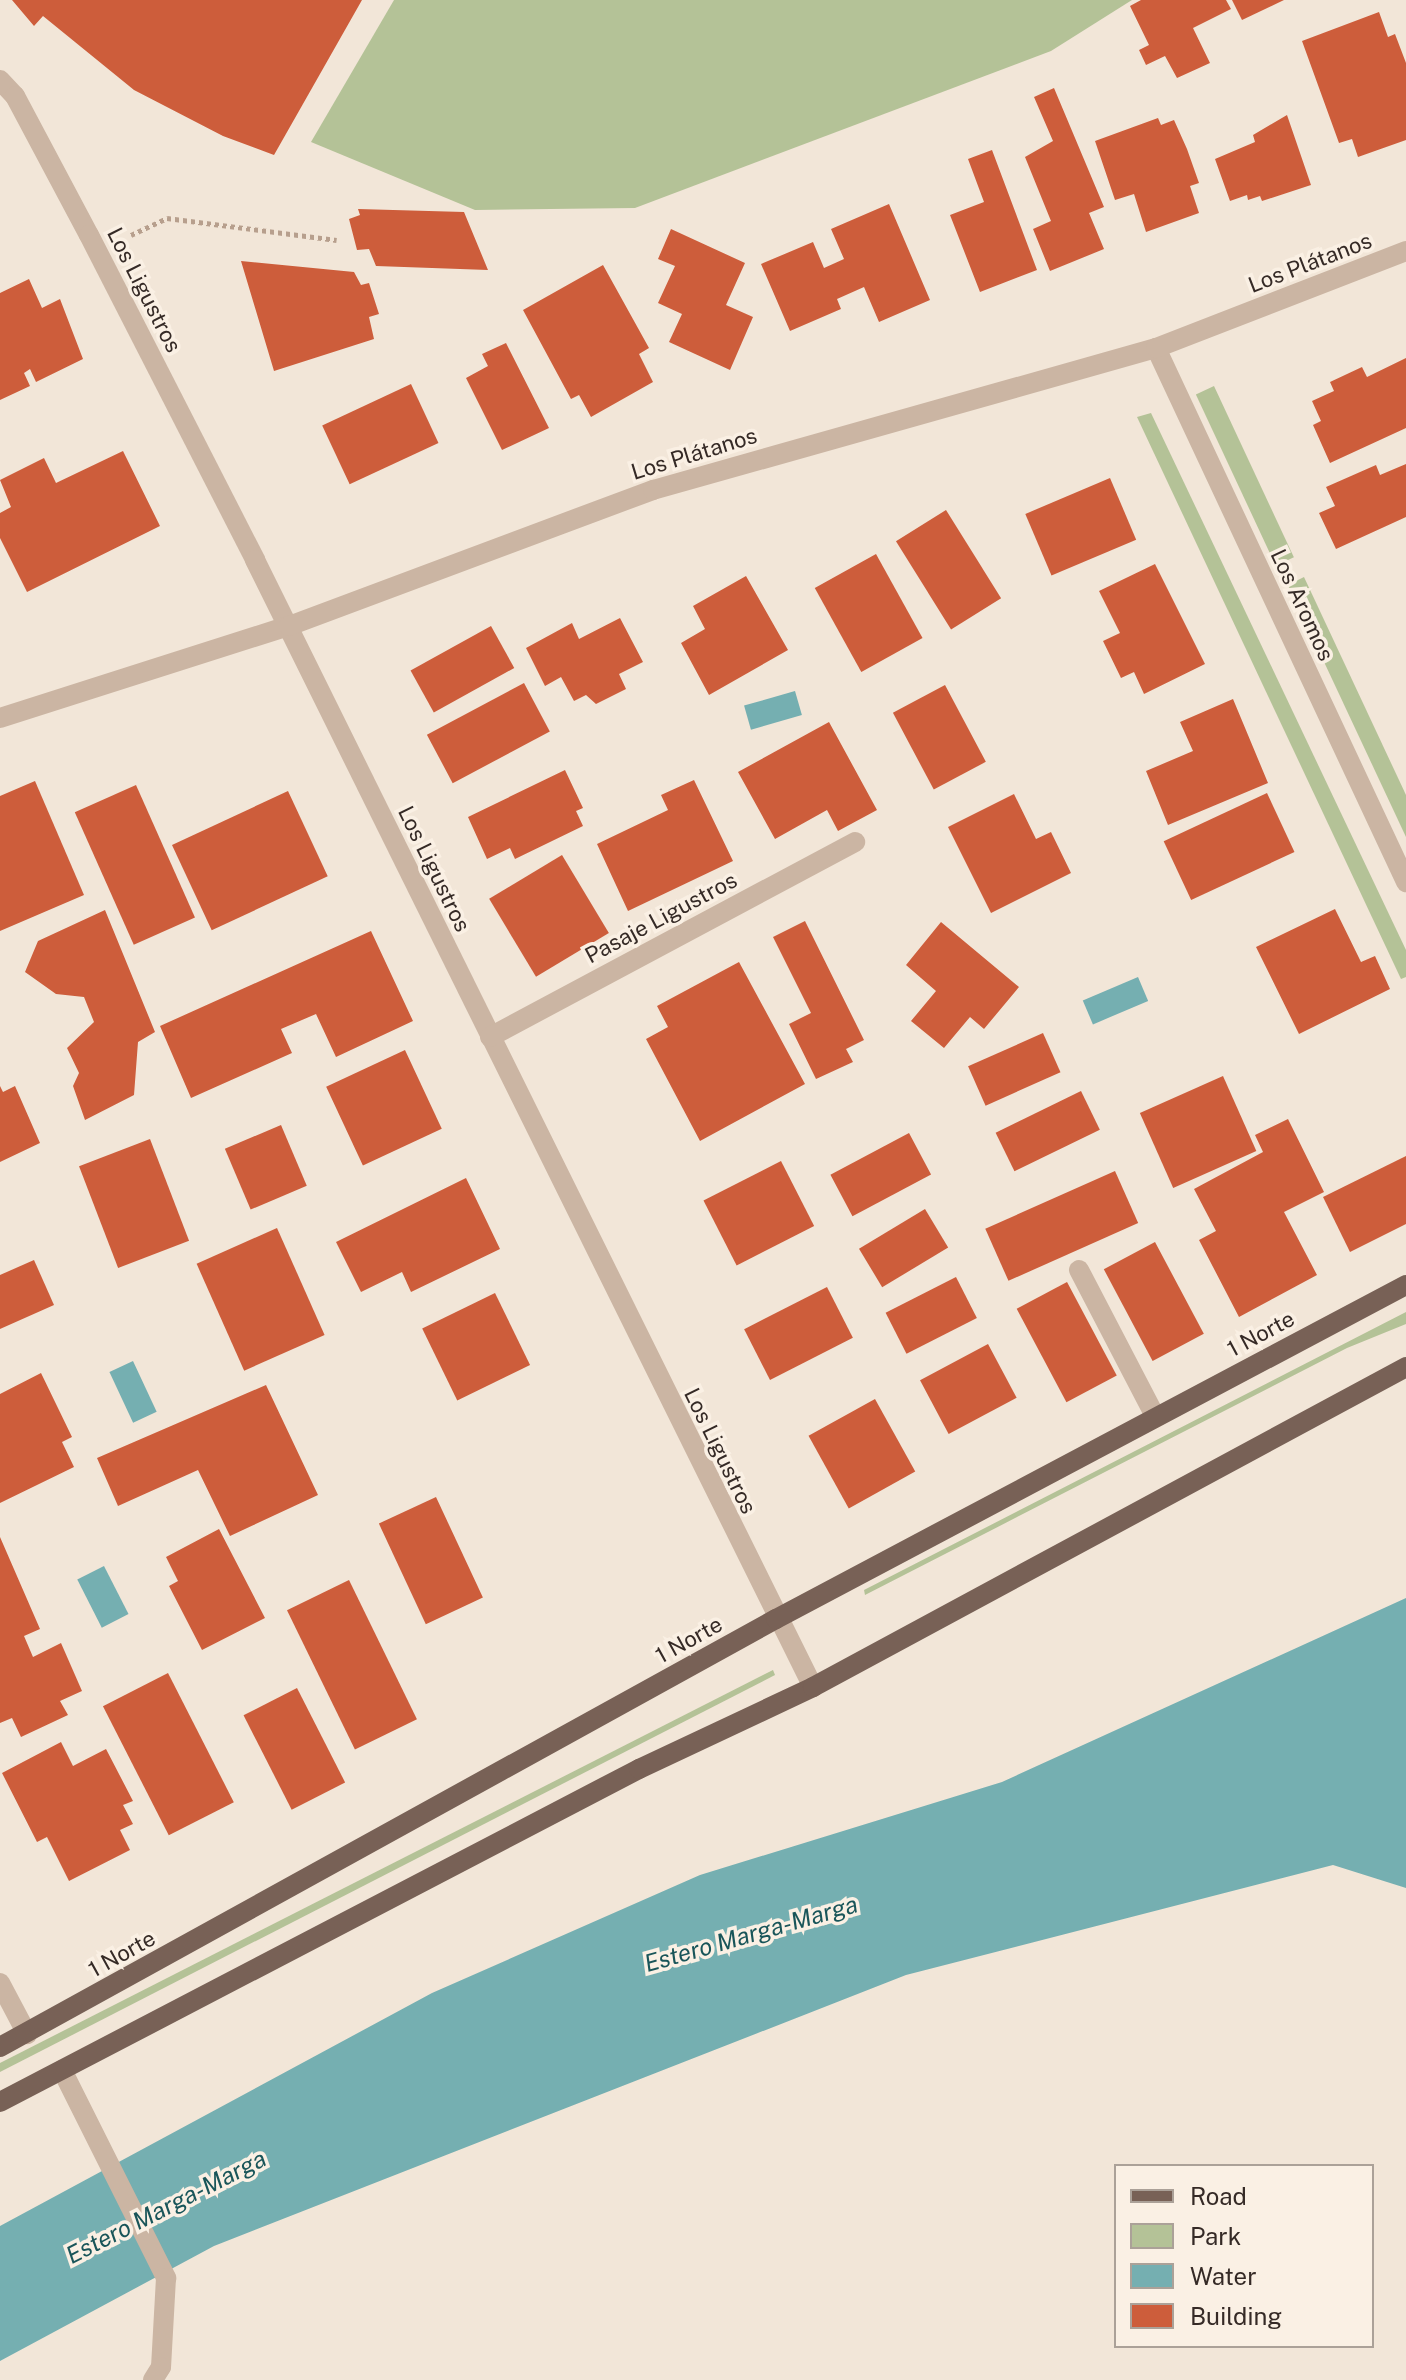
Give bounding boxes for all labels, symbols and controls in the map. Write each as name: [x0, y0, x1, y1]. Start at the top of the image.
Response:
street label: Los Ligustros: [101, 223, 187, 357]
street label: Los Plátanos: [1244, 227, 1376, 299]
street label: Los Plátanos: [628, 422, 760, 486]
street label: Los Aromos: [1265, 545, 1339, 665]
street label: Los Ligustros: [392, 802, 476, 936]
street label: Pasaje Ligustros: [580, 867, 742, 969]
street label: 1 Norte: [1223, 1305, 1299, 1363]
street label: Los Ligustros: [678, 1384, 762, 1518]
street label: 1 Norte: [651, 1611, 727, 1669]
water label: Estero Marga-Marga: [641, 1890, 861, 1978]
street label: 1 Norte: [84, 1925, 160, 1983]
water label: Estero Marga-Marga: [61, 2144, 271, 2270]
legend: [1114, 2164, 1374, 2348]
text: Road: [1190, 2182, 1247, 2210]
text: Park: [1190, 2222, 1241, 2250]
text: Water: [1190, 2262, 1257, 2290]
text: Building: [1190, 2302, 1282, 2330]

